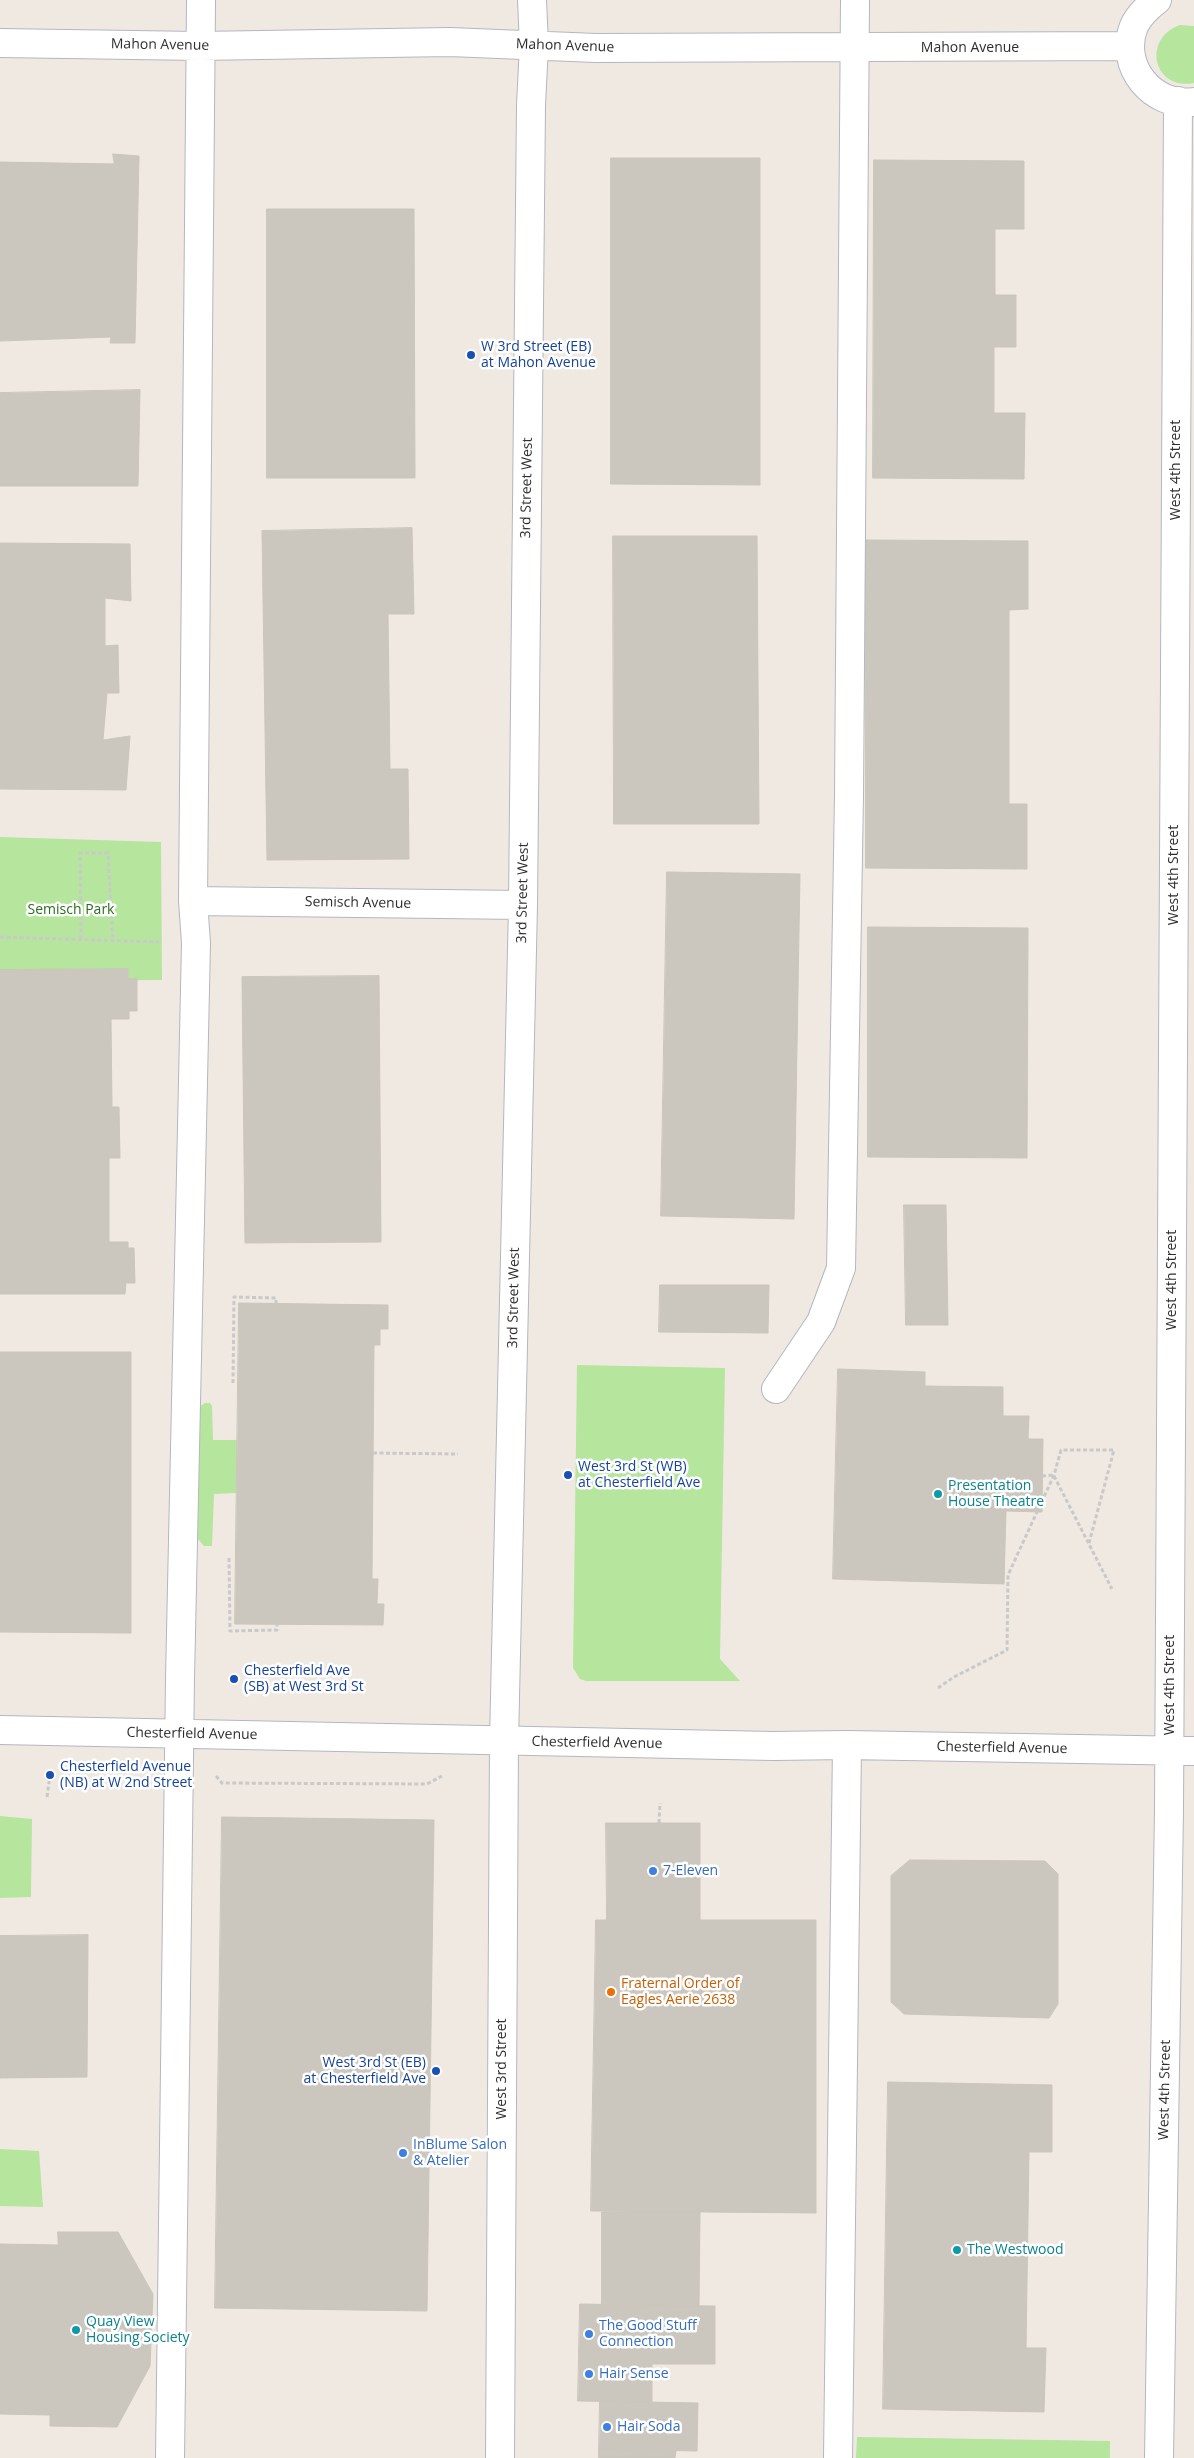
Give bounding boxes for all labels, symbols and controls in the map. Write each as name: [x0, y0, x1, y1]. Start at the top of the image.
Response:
street label: Mahon Avenue: [111, 36, 209, 54]
street label: Mahon Avenue: [516, 36, 614, 56]
street label: Mahon Avenue: [921, 40, 1019, 56]
place label: W 3rd Street (EB) at Mahon Avenue: [481, 339, 596, 372]
marker: W 3rd Street (EB) at Mahon Avenue: [465, 349, 477, 361]
street label: West 4th Street: [1168, 420, 1184, 520]
street label: 3rd Street West: [518, 437, 536, 539]
street label: West 4th Street: [1166, 825, 1182, 925]
street label: 3rd Street West: [514, 842, 532, 944]
street label: Semisch Avenue: [305, 894, 411, 912]
park label: Semisch Park: [28, 902, 114, 918]
street label: West 4th Street: [1164, 1230, 1180, 1330]
street label: 3rd Street West: [505, 1247, 523, 1349]
place label: West 3rd St (WB) at Chesterfield Ave: [578, 1459, 700, 1491]
marker: West 3rd St (WB) at Chesterfield Ave: [562, 1469, 574, 1481]
place label: Presentation House Theatre: [948, 1478, 1044, 1510]
marker: Presentation House Theatre: [932, 1488, 944, 1500]
street label: West 4th Street: [1162, 1635, 1178, 1735]
place label: Chesterfield Ave (SB) at West 3rd St: [244, 1663, 364, 1695]
marker: Chesterfield Ave (SB) at West 3rd St: [228, 1673, 240, 1685]
street label: Chesterfield Avenue: [126, 1724, 258, 1744]
street label: Chesterfield Avenue: [531, 1733, 663, 1753]
street label: Chesterfield Avenue: [936, 1738, 1068, 1758]
place label: Chesterfield Avenue (NB) at W 2nd Street: [60, 1759, 192, 1791]
marker: Chesterfield Avenue (NB) at W 2nd Street: [44, 1769, 56, 1781]
place label: 7-Eleven: [663, 1863, 718, 1879]
marker: 7-Eleven: [647, 1865, 659, 1877]
place label: Fraternal Order of Eagles Aerie 2638: [621, 1976, 739, 2008]
marker: Fraternal Order of Eagles Aerie 2638: [605, 1986, 617, 1998]
street label: West 3rd Street: [494, 2018, 510, 2120]
street label: West 4th Street: [1156, 2040, 1174, 2140]
place label: West 3rd St (EB) at Chesterfield Ave: [304, 2055, 426, 2088]
marker: West 3rd St (EB) at Chesterfield Ave: [430, 2065, 442, 2077]
place label: InBlume Salon & Atelier: [413, 2137, 507, 2170]
marker: InBlume Salon & Atelier: [397, 2147, 409, 2159]
place label: The Westwood: [967, 2242, 1064, 2258]
marker: The Westwood: [951, 2244, 963, 2256]
place label: Quay View Housing Society: [86, 2314, 190, 2346]
place label: The Good Stuff Connection: [599, 2318, 697, 2350]
marker: Quay View Housing Society: [70, 2324, 82, 2336]
marker: The Good Stuff Connection: [583, 2328, 595, 2340]
place label: Hair Sense: [599, 2366, 669, 2382]
marker: Hair Sense: [583, 2368, 595, 2380]
place label: Hair Soda: [617, 2419, 680, 2435]
marker: Hair Soda: [601, 2421, 613, 2433]

